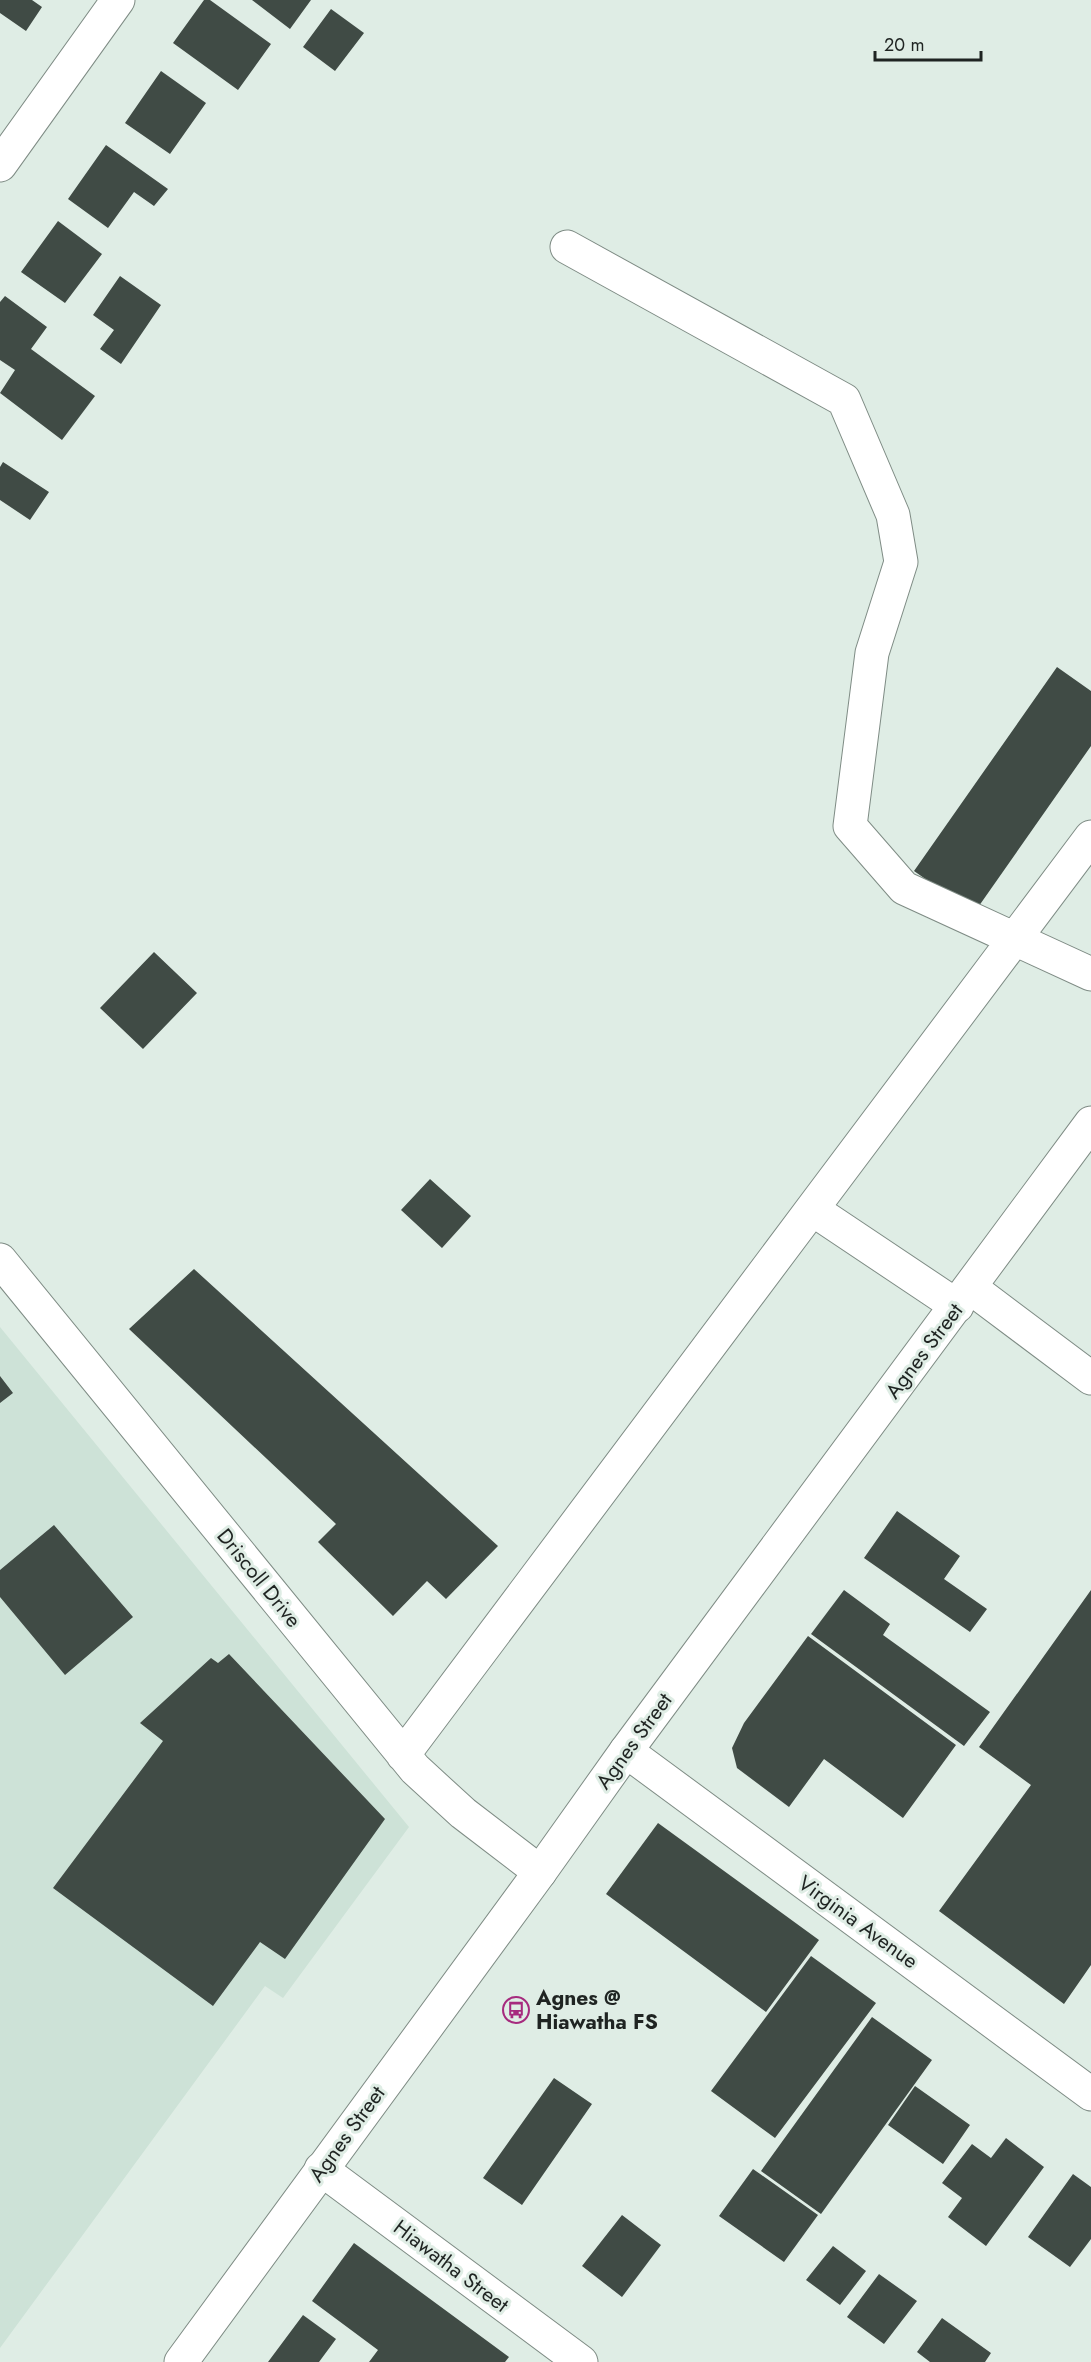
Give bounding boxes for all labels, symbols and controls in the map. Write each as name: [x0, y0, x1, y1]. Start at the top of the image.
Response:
scale bar: [875, 24, 982, 62]
text: 20 m: [884, 32, 924, 58]
street label: Agnes Street: [878, 1297, 970, 1405]
street label: Driscoll Drive: [210, 1522, 308, 1634]
street label: Agnes Street: [589, 1687, 679, 1795]
street label: Virginia Avenue: [792, 1868, 924, 1976]
place label: Agnes @ Hiawatha FS: [535, 1983, 658, 2037]
bus stop icon: Agnes @ Hiawatha FS: [501, 1995, 531, 2025]
street label: Agnes Street: [302, 2080, 392, 2188]
street label: Hiawatha Street: [387, 2213, 515, 2319]

